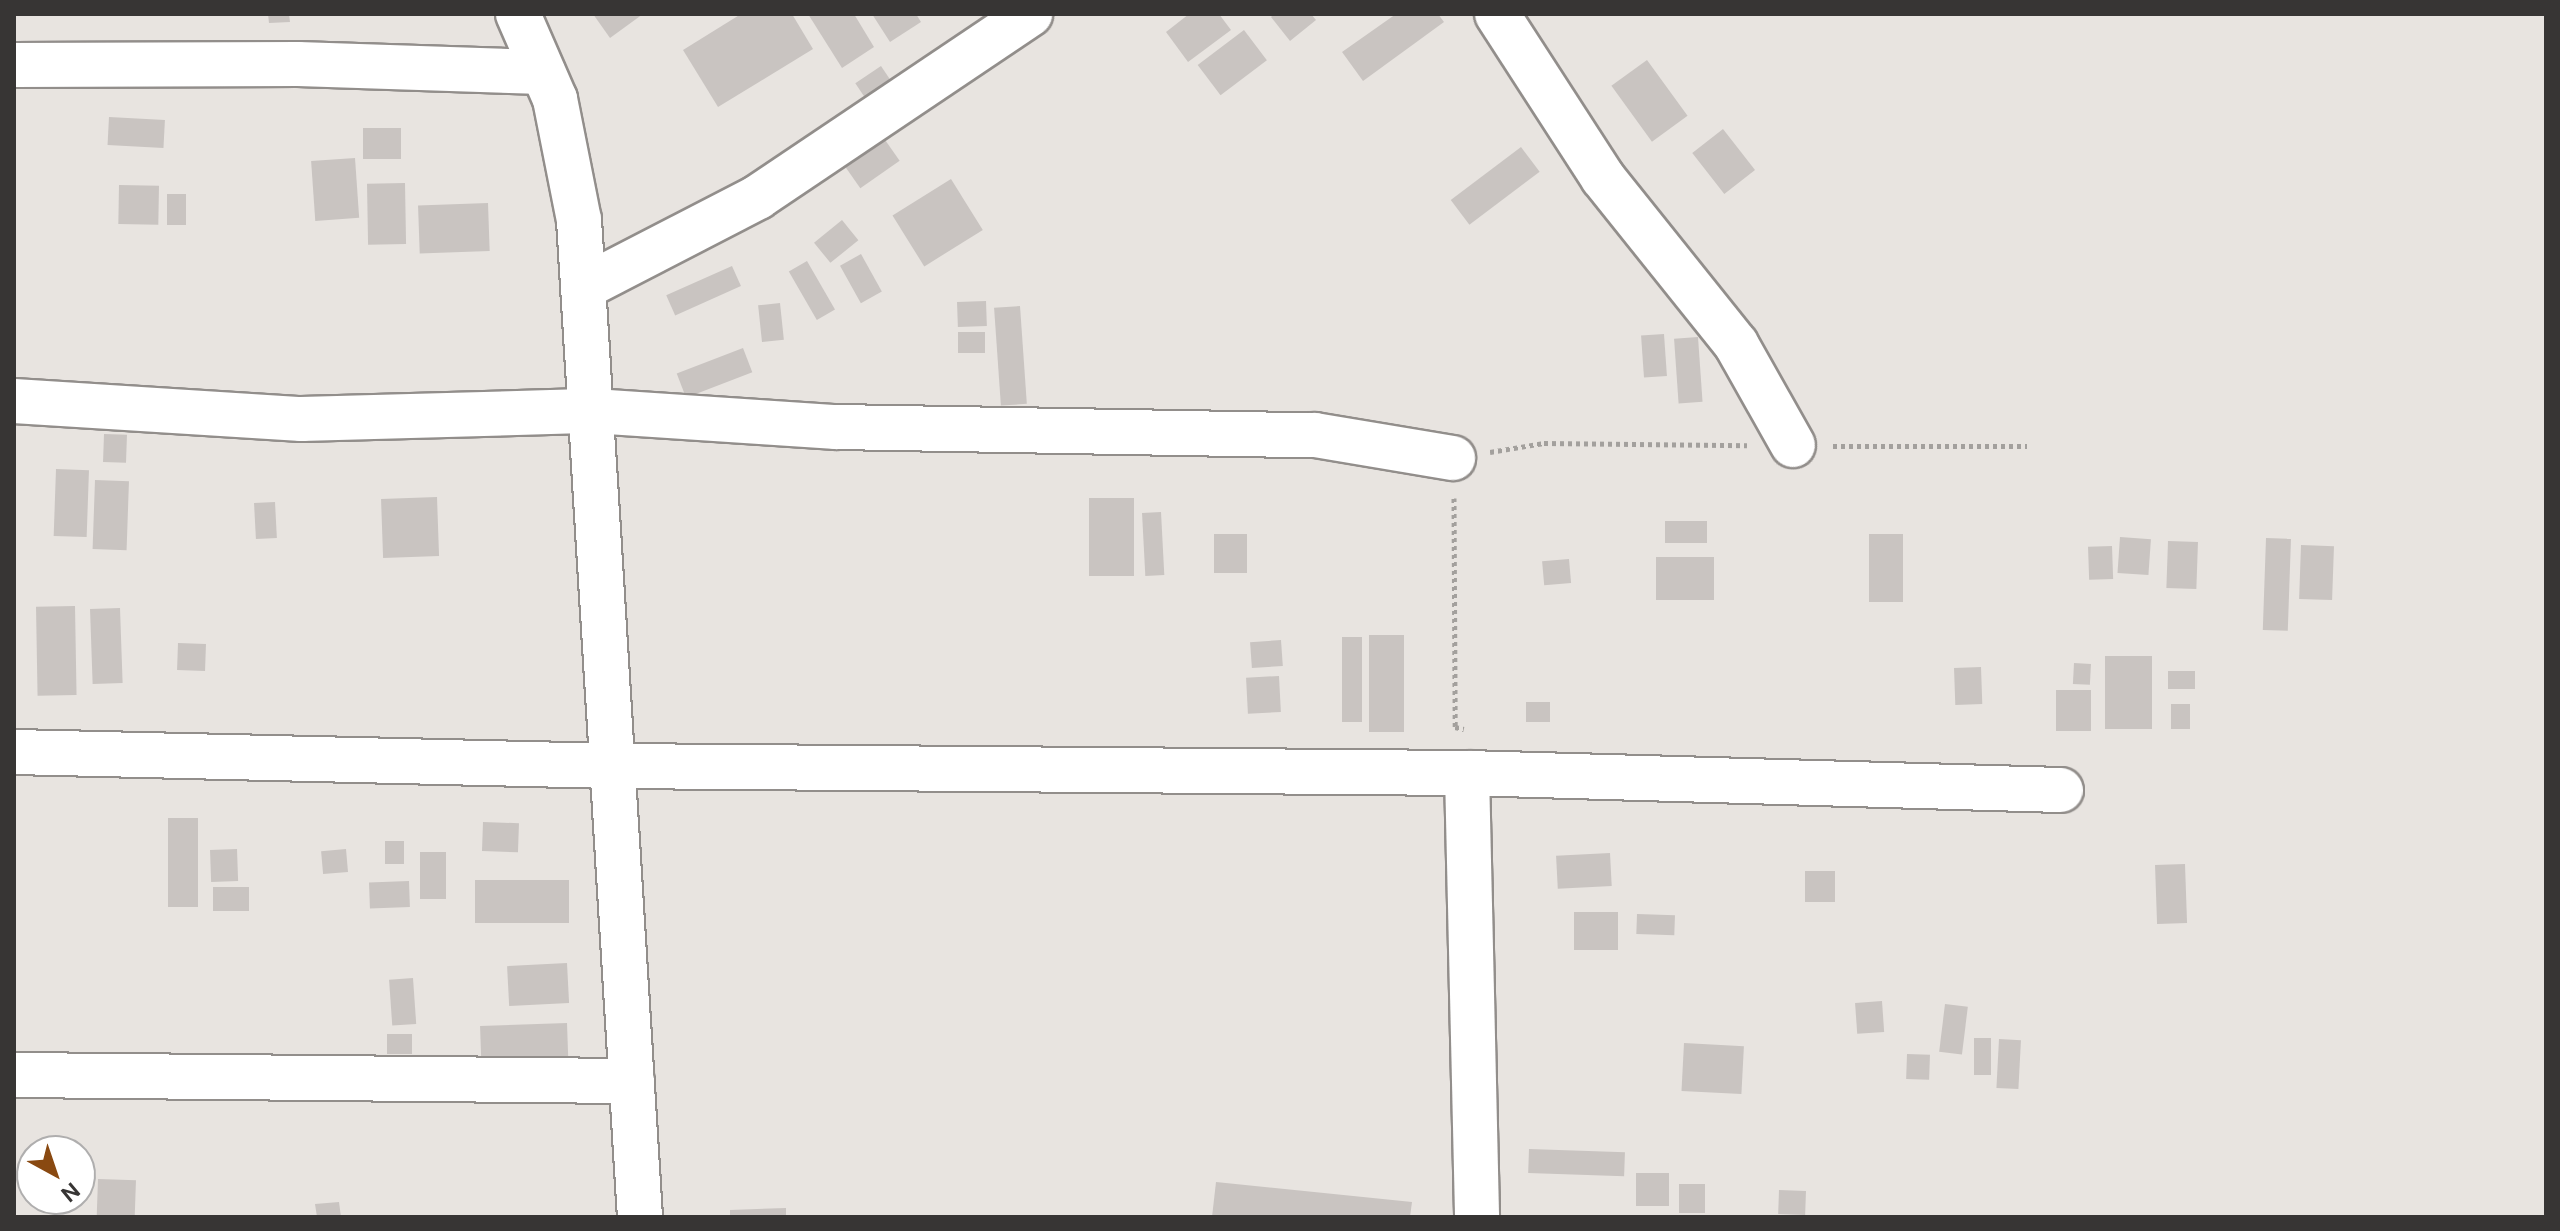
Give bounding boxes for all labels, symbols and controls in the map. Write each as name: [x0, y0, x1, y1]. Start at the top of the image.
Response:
north arrow: [16, 1135, 96, 1215]
text: N: [55, 1176, 86, 1208]

